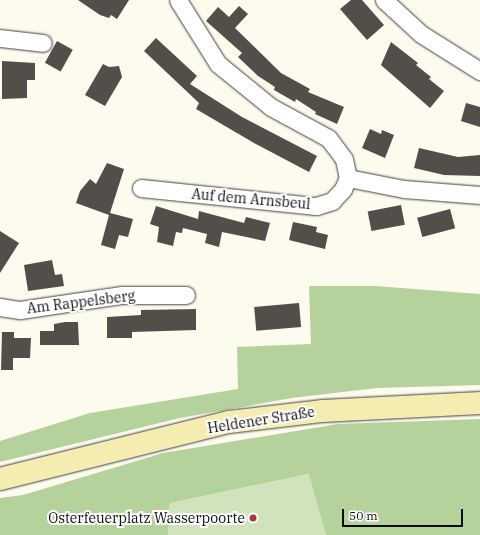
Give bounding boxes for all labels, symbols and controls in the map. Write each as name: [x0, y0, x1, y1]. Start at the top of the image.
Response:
street label: Auf dem Arnsbeul: [191, 185, 311, 213]
street label: Am Rappelsberg: [26, 287, 136, 317]
street label: Heldener Straße: [206, 403, 316, 437]
scale bar: [344, 501, 465, 527]
text: 50 m: [349, 508, 378, 523]
place label: Osterfeuerplatz Wasserpoorte: [48, 510, 245, 526]
marker: Osterfeuerplatz Wasserpoorte: [248, 513, 258, 523]

